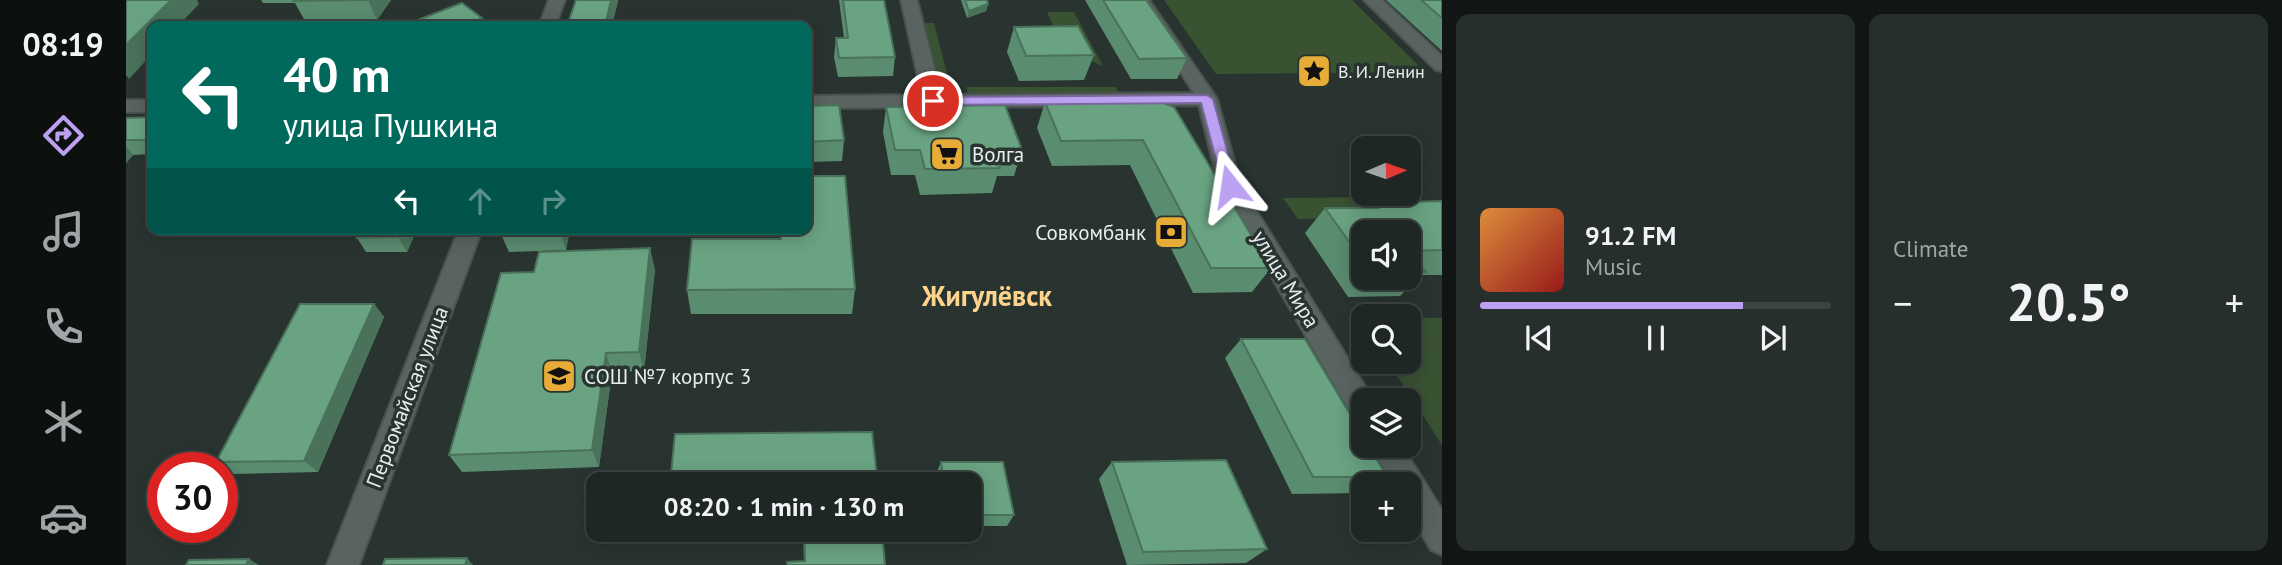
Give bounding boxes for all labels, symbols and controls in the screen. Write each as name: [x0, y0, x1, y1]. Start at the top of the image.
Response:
text: 08:19: [22, 23, 104, 65]
text: 40 m: [283, 42, 390, 106]
icon: left: [168, 49, 259, 140]
place icon: В. И. Ленин: [1295, 52, 1333, 90]
place label: В. И. Ленин: [1338, 60, 1425, 83]
pin: [903, 71, 963, 131]
icon: arrive: [914, 82, 952, 120]
text: улица Пушкина: [283, 104, 498, 146]
icon: directions: [39, 111, 88, 160]
supermarket icon: Волга: [928, 135, 966, 173]
north arrow: [1351, 136, 1421, 206]
map controls: [1351, 136, 1421, 542]
place label: Волга: [972, 141, 1024, 168]
position arrow: [1193, 149, 1267, 223]
icon: left: [388, 182, 426, 220]
icon: ahead: [461, 182, 499, 220]
icon: right: [534, 182, 572, 220]
icon: music: [39, 207, 88, 256]
bank icon: Совкомбанк: [1152, 213, 1190, 251]
place label: Совкомбанк: [1035, 219, 1146, 246]
text: 91.2 FM: [1585, 219, 1676, 252]
button: sound: [1351, 220, 1421, 290]
street label: улица Мира: [1246, 225, 1326, 333]
text: Climate: [1893, 234, 1968, 263]
text: Music: [1585, 252, 1642, 281]
text: 20.5°: [2007, 268, 2130, 335]
district label: Жигулёвск: [921, 277, 1052, 314]
text: −: [1893, 278, 1912, 327]
text: +: [2225, 278, 2244, 327]
icon: phone: [39, 302, 88, 351]
street label: Первомайская улица: [360, 303, 454, 491]
button: search: [1351, 304, 1421, 374]
icon: previous: [1520, 319, 1558, 357]
icon: pause: [1637, 319, 1675, 357]
icon: next: [1754, 319, 1792, 357]
school or university icon: СОШ №7 корпус 3: [540, 357, 578, 395]
place label: СОШ №7 корпус 3: [584, 363, 751, 390]
button: layers: [1351, 388, 1421, 458]
icon: climate: [39, 397, 88, 446]
speed limit sign: 30: [147, 452, 238, 543]
button: +: [1351, 472, 1421, 542]
text: 08:20 · 1 min · 130 m: [664, 490, 904, 523]
icon: car: [39, 493, 88, 542]

